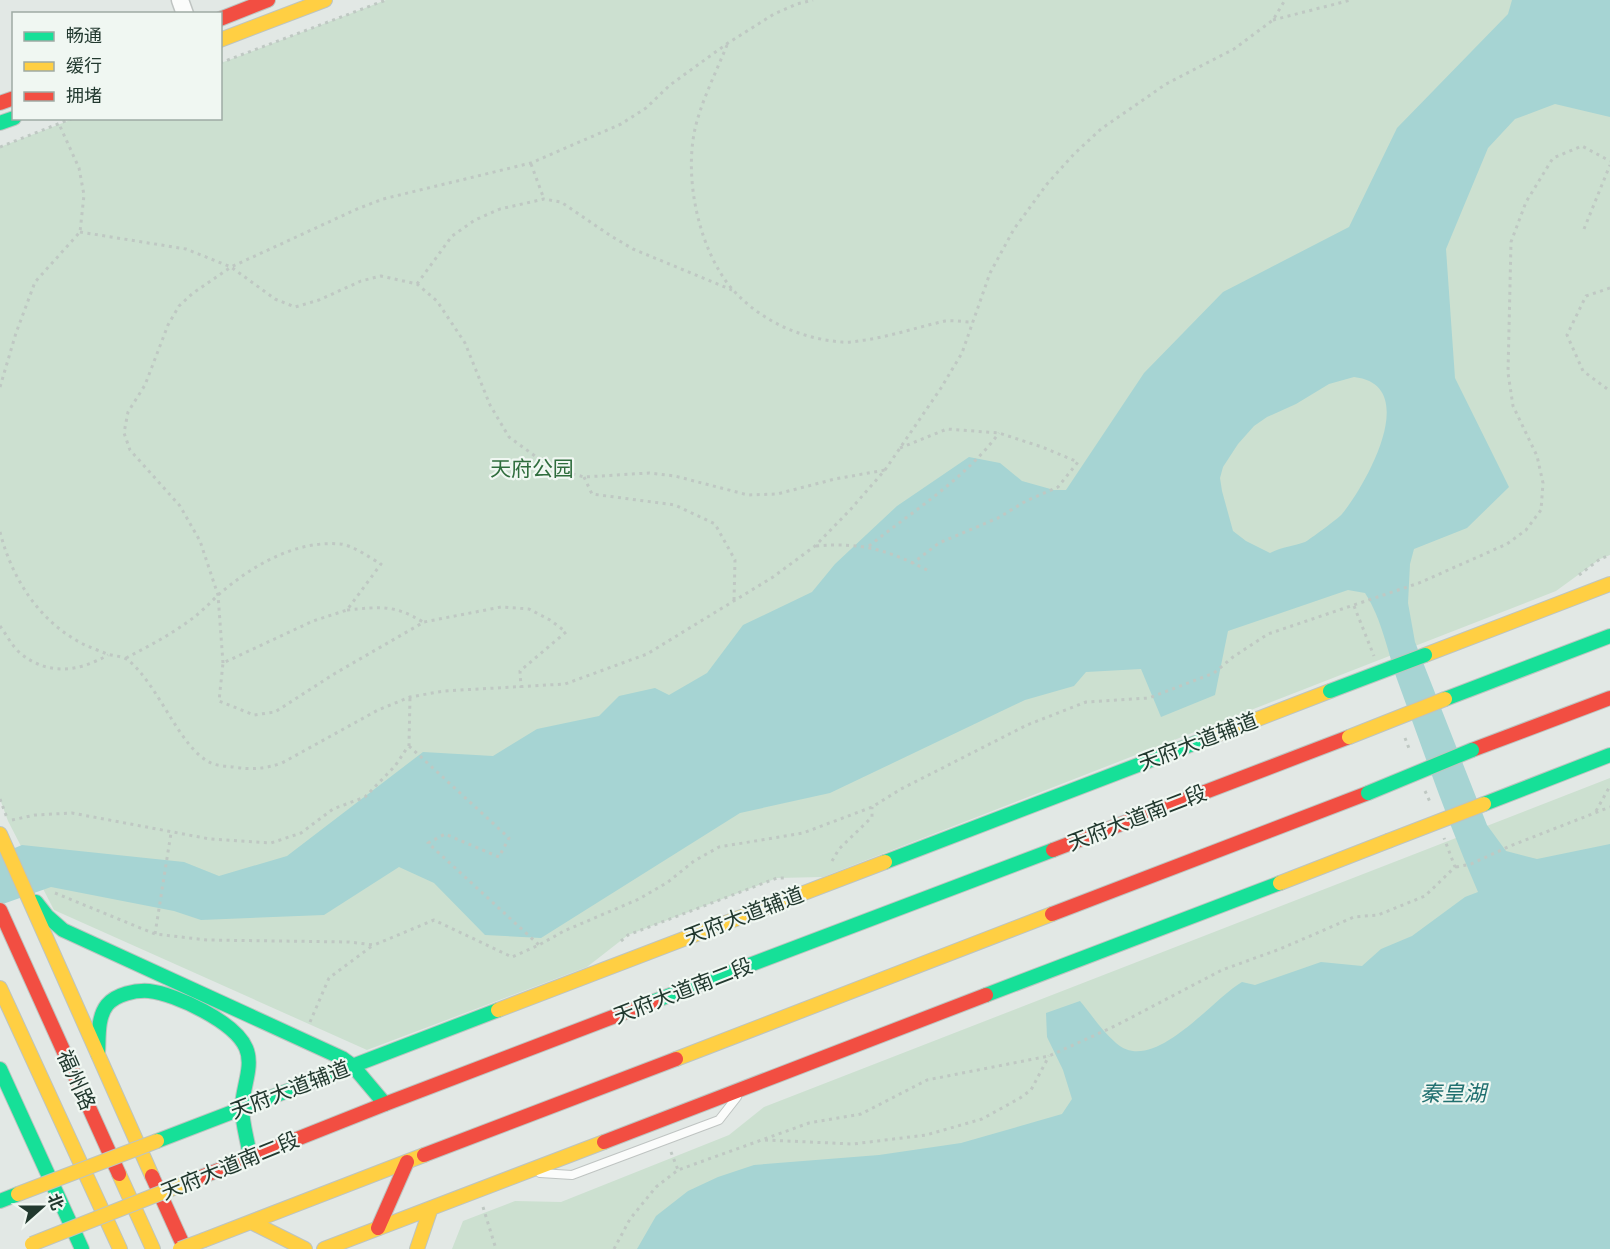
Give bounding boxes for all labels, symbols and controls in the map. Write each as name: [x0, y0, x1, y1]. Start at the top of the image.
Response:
legend: [12, 12, 222, 120]
text: 畅通: [66, 24, 102, 46]
text: 缓行: [66, 54, 102, 76]
text: 拥堵: [66, 84, 102, 106]
park label: 天府公园: [490, 455, 574, 480]
street label: 天府大道辅道: [1134, 706, 1261, 775]
street label: 天府大道南二段: [1063, 779, 1210, 855]
street label: 天府大道辅道: [680, 880, 807, 949]
street label: 天府大道南二段: [609, 952, 756, 1028]
street label: 福州路: [53, 1046, 102, 1113]
street label: 天府大道辅道: [226, 1054, 353, 1123]
water label: 秦皇湖: [1420, 1079, 1489, 1105]
street label: 天府大道南二段: [157, 1125, 302, 1204]
north arrow: [12, 1177, 72, 1237]
text: 北: [45, 1191, 68, 1212]

